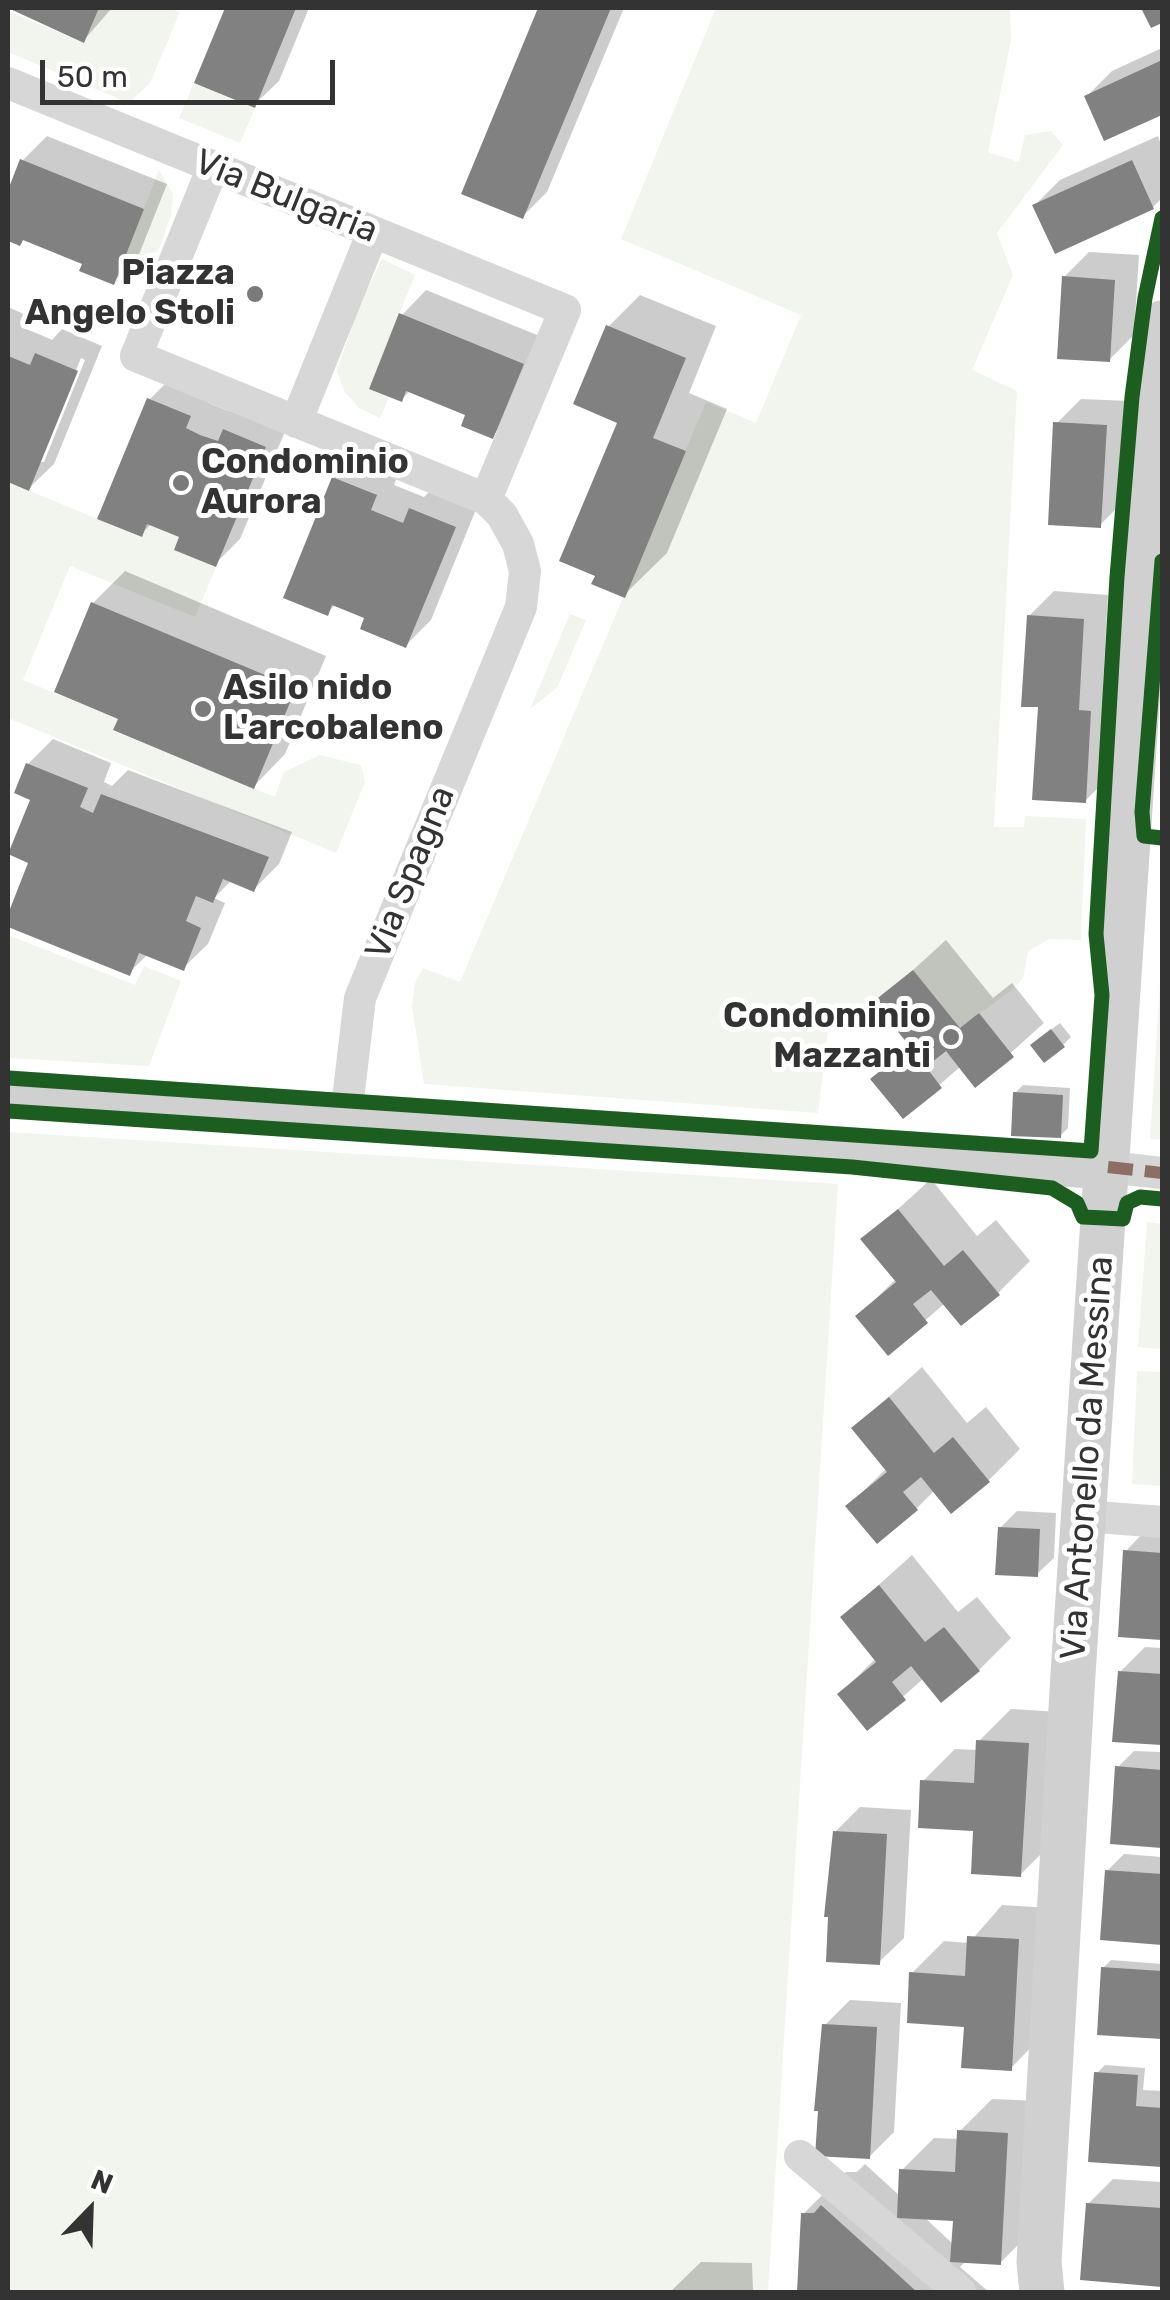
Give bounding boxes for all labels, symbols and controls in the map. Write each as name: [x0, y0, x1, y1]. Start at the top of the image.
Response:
scale bar: [45, 40, 340, 102]
text: 50 m: [57, 59, 128, 95]
street label: Via Bulgaria: [188, 141, 384, 253]
place label: Piazza Angelo Stoli: [25, 253, 235, 335]
marker: Piazza Angelo Stoli: [244, 283, 266, 305]
place label: Condominio Aurora: [201, 442, 409, 524]
marker: Condominio Aurora: [170, 472, 192, 494]
place label: Asilo nido L'arcobaleno: [223, 668, 444, 750]
marker: Asilo nido L'arcobaleno: [192, 698, 214, 720]
street label: Via Spagna: [357, 781, 465, 965]
place label: Condominio Mazzanti: [723, 996, 931, 1078]
marker: Condominio Mazzanti: [940, 1026, 962, 1048]
street label: Via Antonello da Messina: [1053, 1255, 1123, 1661]
north arrow: [40, 2160, 140, 2260]
text: N: [86, 2163, 118, 2201]

